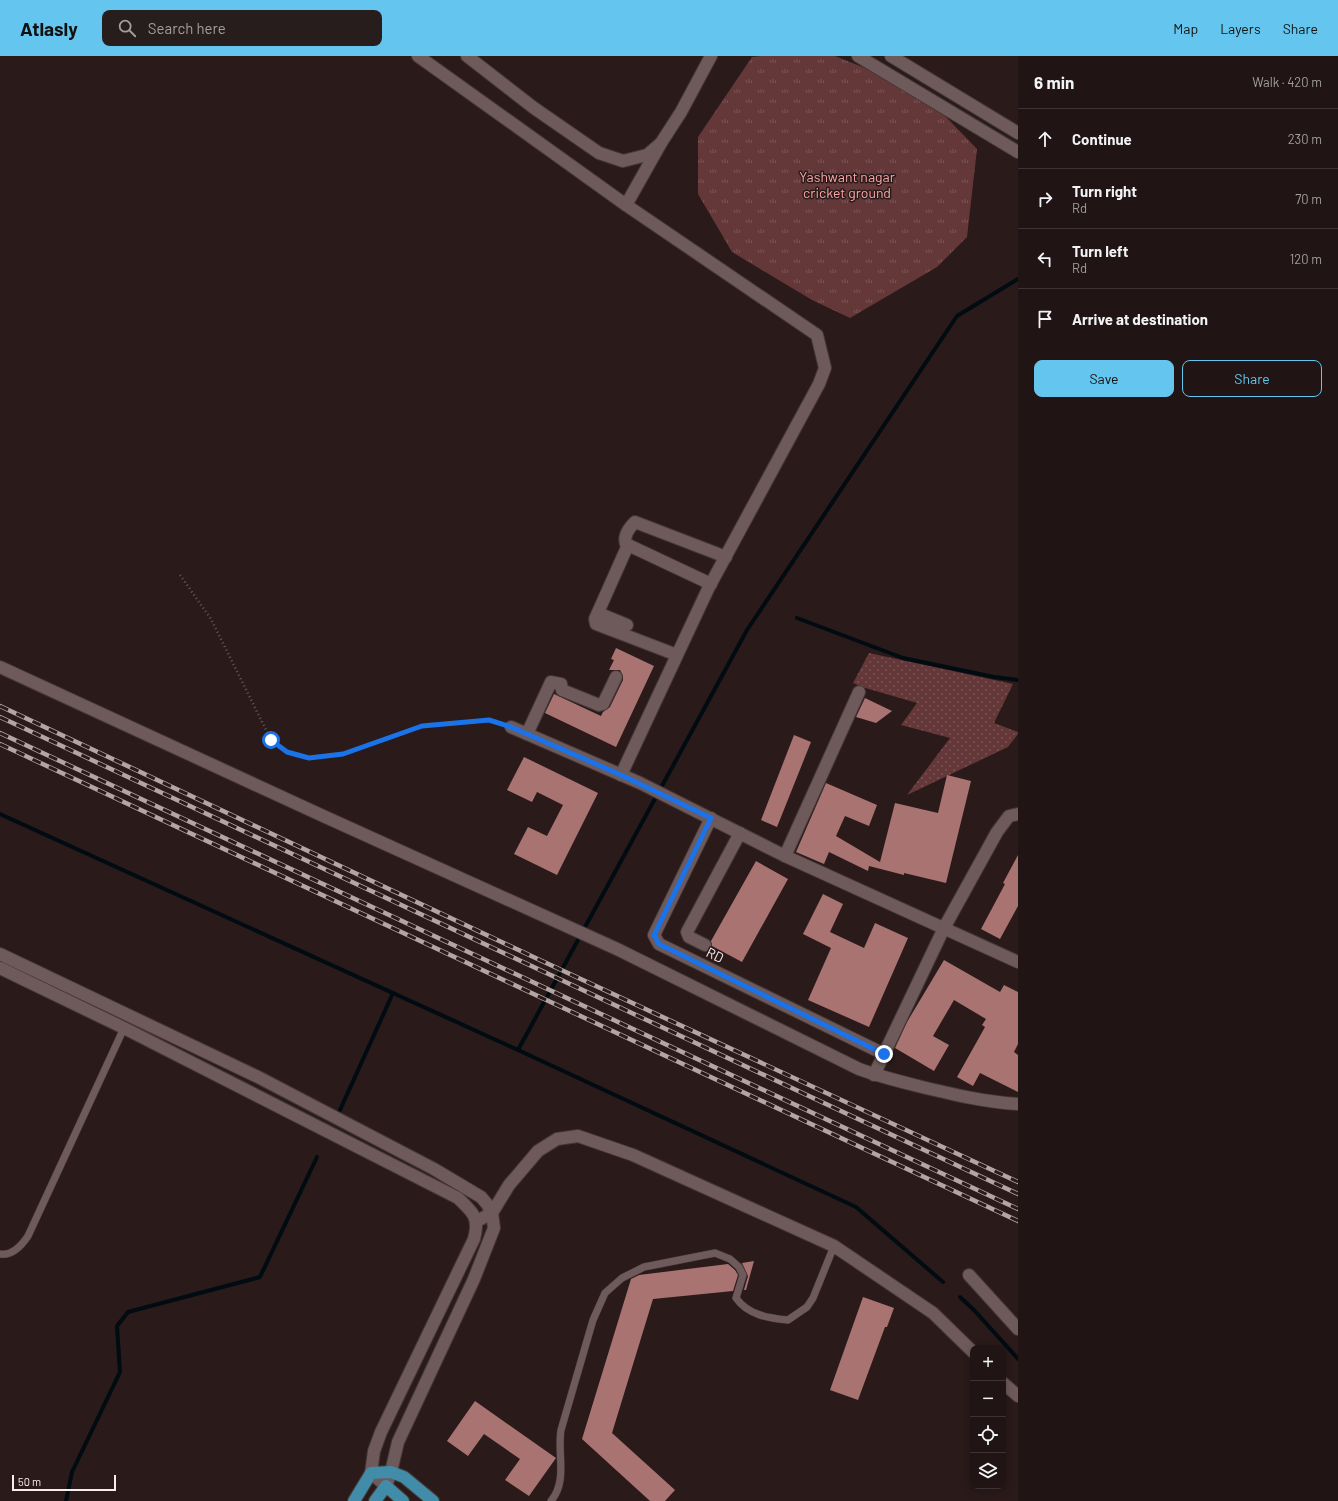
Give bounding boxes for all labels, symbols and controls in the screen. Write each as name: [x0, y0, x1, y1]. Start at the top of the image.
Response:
search box: [102, 10, 382, 46]
text: Atlasly: [20, 17, 78, 40]
icon: search: [116, 17, 138, 39]
text: Search here: [148, 19, 226, 37]
text: Map: [1173, 20, 1198, 37]
text: Layers: [1220, 20, 1261, 37]
text: Share: [1283, 20, 1318, 37]
text: 6 min: [1034, 72, 1074, 92]
text: Walk · 420 m: [1252, 74, 1322, 90]
icon: ahead: [1034, 128, 1056, 150]
text: Continue: [1072, 130, 1132, 148]
text: 230 m: [1288, 131, 1322, 147]
park label: Yashwant nagar cricket ground: [799, 168, 895, 201]
text: Turn right: [1072, 182, 1137, 200]
icon: right: [1034, 188, 1056, 210]
text: 70 m: [1295, 191, 1322, 207]
text: Rd: [1072, 200, 1087, 216]
text: Turn left: [1072, 242, 1128, 260]
icon: left: [1034, 248, 1056, 270]
text: 120 m: [1290, 251, 1322, 267]
text: Rd: [1072, 260, 1087, 276]
icon: arrive: [1034, 308, 1056, 330]
text: Arrive at destination: [1072, 310, 1208, 328]
button: Save: [1034, 360, 1174, 397]
button: Share: [1182, 360, 1322, 397]
route start: [262, 731, 280, 749]
street label: RD: [704, 943, 727, 966]
route end: [875, 1045, 893, 1063]
map controls: [970, 1345, 1006, 1489]
button: +: [970, 1345, 1006, 1381]
button: −: [970, 1381, 1006, 1417]
button: locate: [970, 1417, 1006, 1453]
button: layers: [970, 1453, 1006, 1489]
scale bar: [12, 1473, 116, 1492]
text: 50 m: [18, 1475, 41, 1488]

